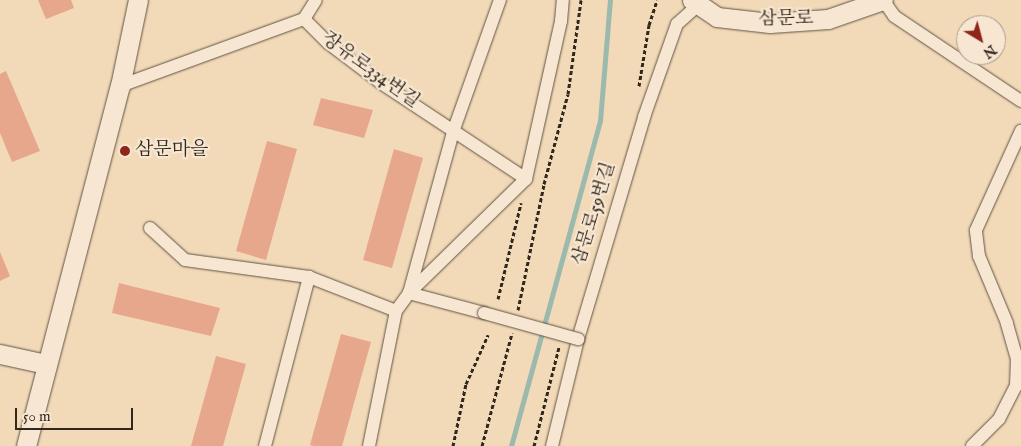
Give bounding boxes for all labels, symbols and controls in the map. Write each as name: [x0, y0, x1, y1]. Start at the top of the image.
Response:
street label: 삼문로: [758, 8, 814, 32]
north arrow: [956, 15, 1006, 65]
street label: 장유로334번길: [317, 28, 423, 114]
text: N: [979, 40, 1000, 62]
place label: 삼문마을: [135, 140, 208, 162]
marker: 삼문마을: [119, 145, 131, 157]
street label: 삼문로59번길: [568, 160, 622, 268]
scale bar: [18, 398, 135, 430]
text: 50 m: [23, 407, 51, 426]

